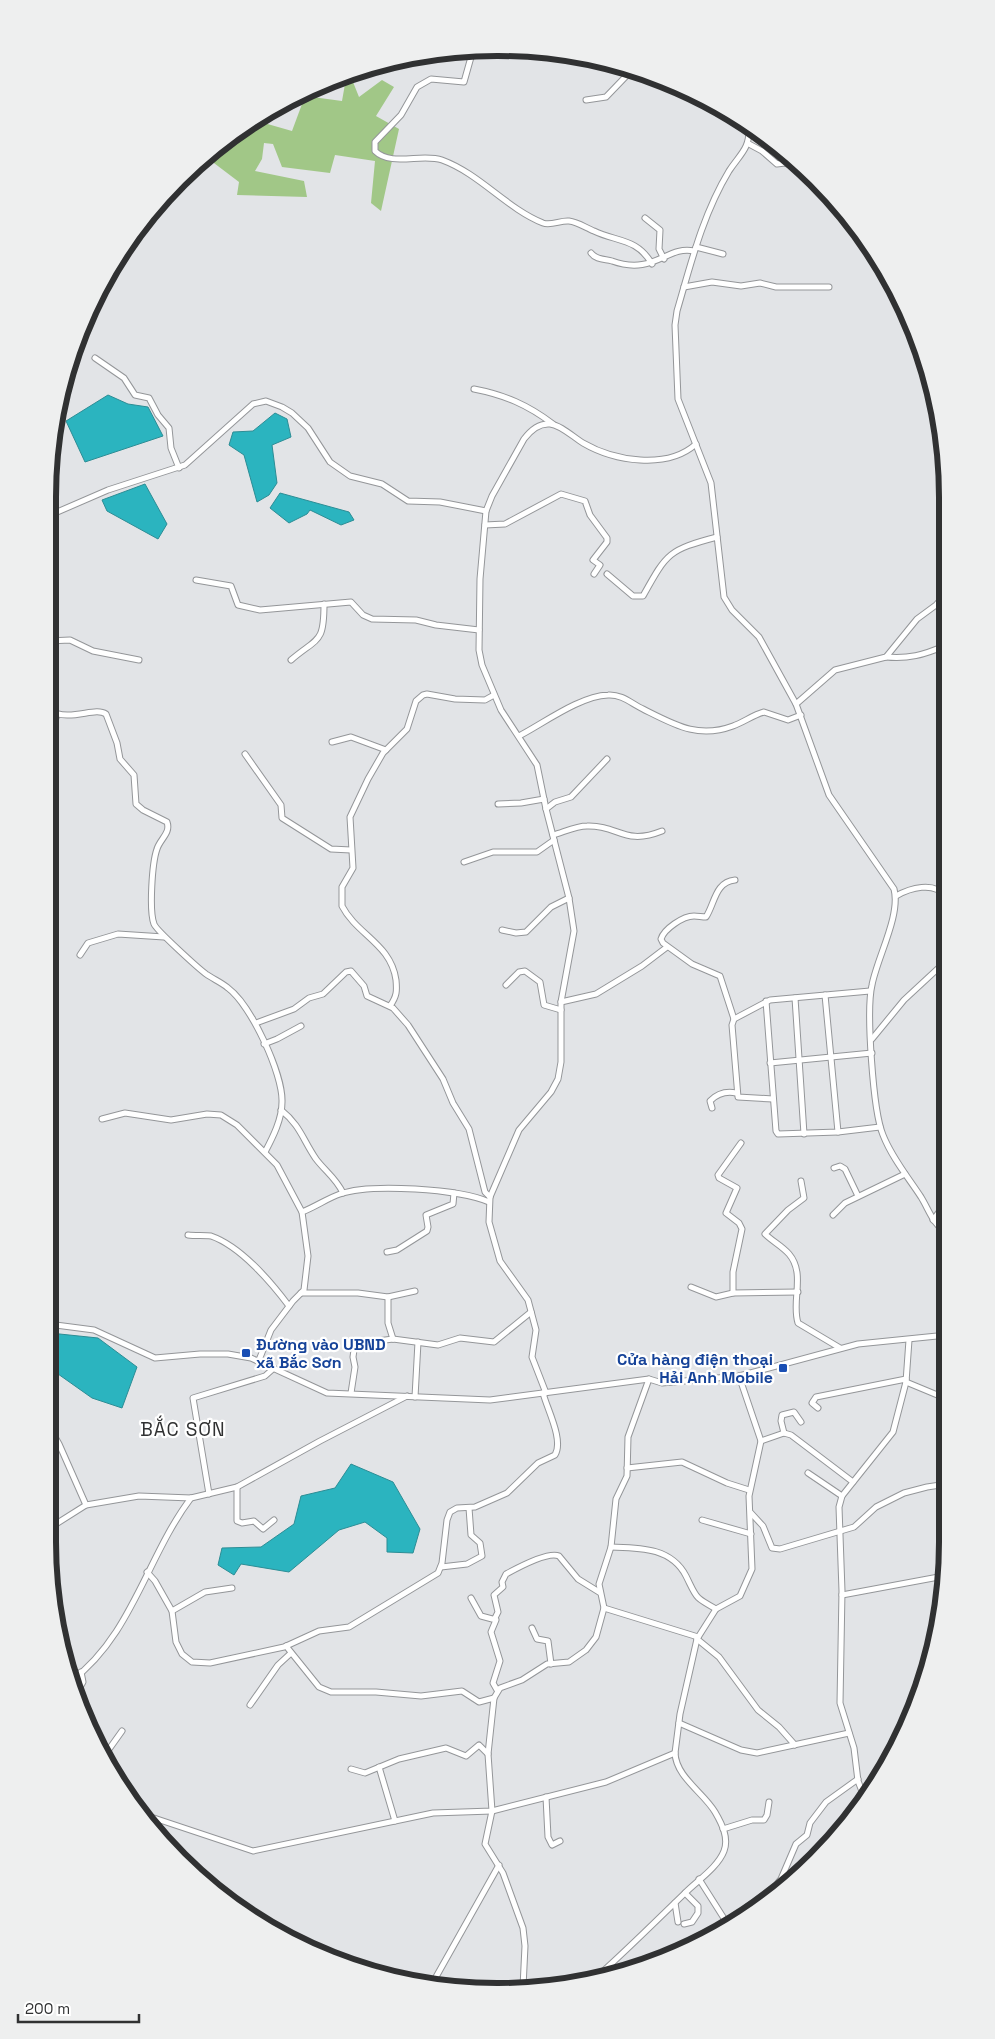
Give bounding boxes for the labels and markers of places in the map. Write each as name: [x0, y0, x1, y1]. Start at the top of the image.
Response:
place label: Đường vào UBND xã Bắc Sơn: [256, 1334, 386, 1373]
marker: Đường vào UBND xã Bắc Sơn: [240, 1347, 252, 1359]
place label: Cửa hàng điện thoại Hải Anh Mobile: [617, 1349, 773, 1388]
marker: Cửa hàng điện thoại Hải Anh Mobile: [777, 1362, 789, 1374]

